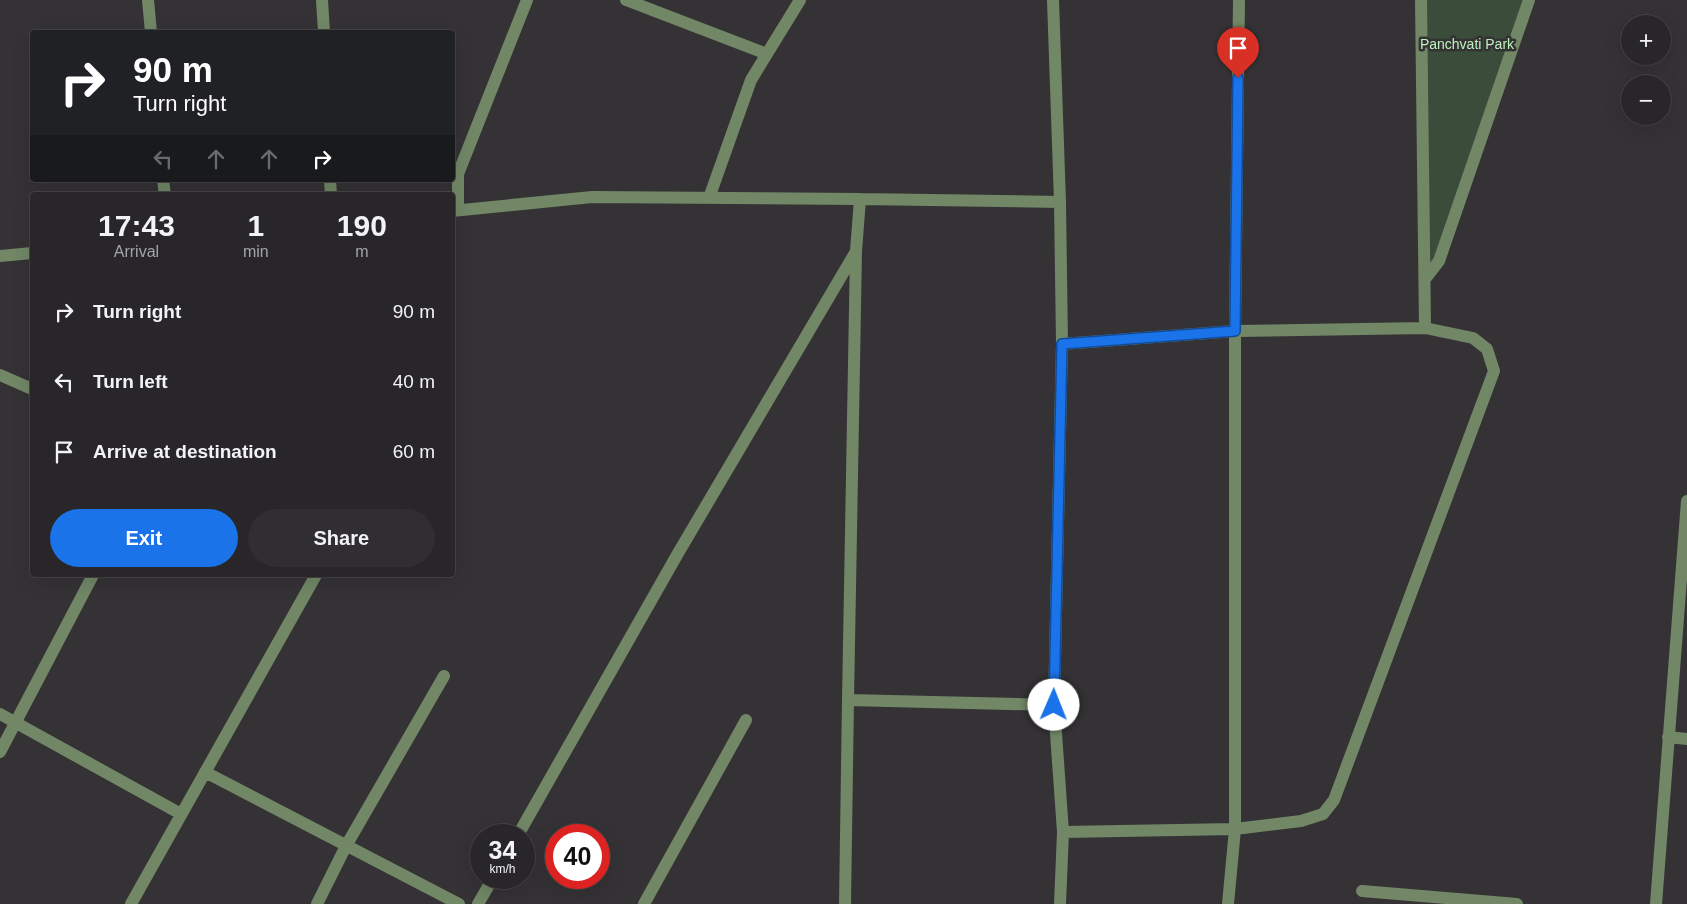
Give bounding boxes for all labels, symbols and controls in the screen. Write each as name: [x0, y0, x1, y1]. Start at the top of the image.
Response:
map controls: [1621, 15, 1671, 125]
button: +: [1621, 15, 1671, 65]
pin: [1217, 27, 1259, 78]
icon: arrive: [1224, 34, 1252, 62]
park label: Panchvati Park: [1420, 36, 1515, 52]
icon: right: [50, 50, 115, 115]
text: 90 m: [133, 50, 213, 89]
button: −: [1621, 75, 1671, 125]
text: Turn right: [133, 91, 226, 116]
icon: left: [149, 145, 177, 173]
icon: ahead: [202, 145, 230, 173]
icon: ahead: [255, 145, 283, 173]
icon: right: [308, 145, 336, 173]
text: 17:43: [98, 209, 175, 242]
text: 1: [247, 209, 264, 242]
text: 190: [337, 209, 387, 242]
text: Arrival: [114, 243, 159, 260]
text: min: [243, 243, 269, 260]
text: m: [355, 243, 368, 260]
icon: right: [50, 298, 78, 326]
text: Turn right: [93, 301, 181, 322]
text: 90 m: [393, 301, 435, 322]
icon: left: [50, 368, 78, 396]
text: Turn left: [93, 371, 168, 392]
text: 40 m: [393, 371, 435, 392]
icon: arrive: [50, 438, 78, 466]
text: Arrive at destination: [93, 441, 277, 462]
text: 60 m: [393, 441, 435, 462]
button: Exit: [50, 509, 238, 567]
button: Share: [248, 509, 435, 567]
position arrow: [1027, 678, 1079, 730]
speed limit sign: 40: [545, 824, 610, 889]
text: 34: [489, 836, 516, 864]
text: km/h: [489, 862, 516, 876]

